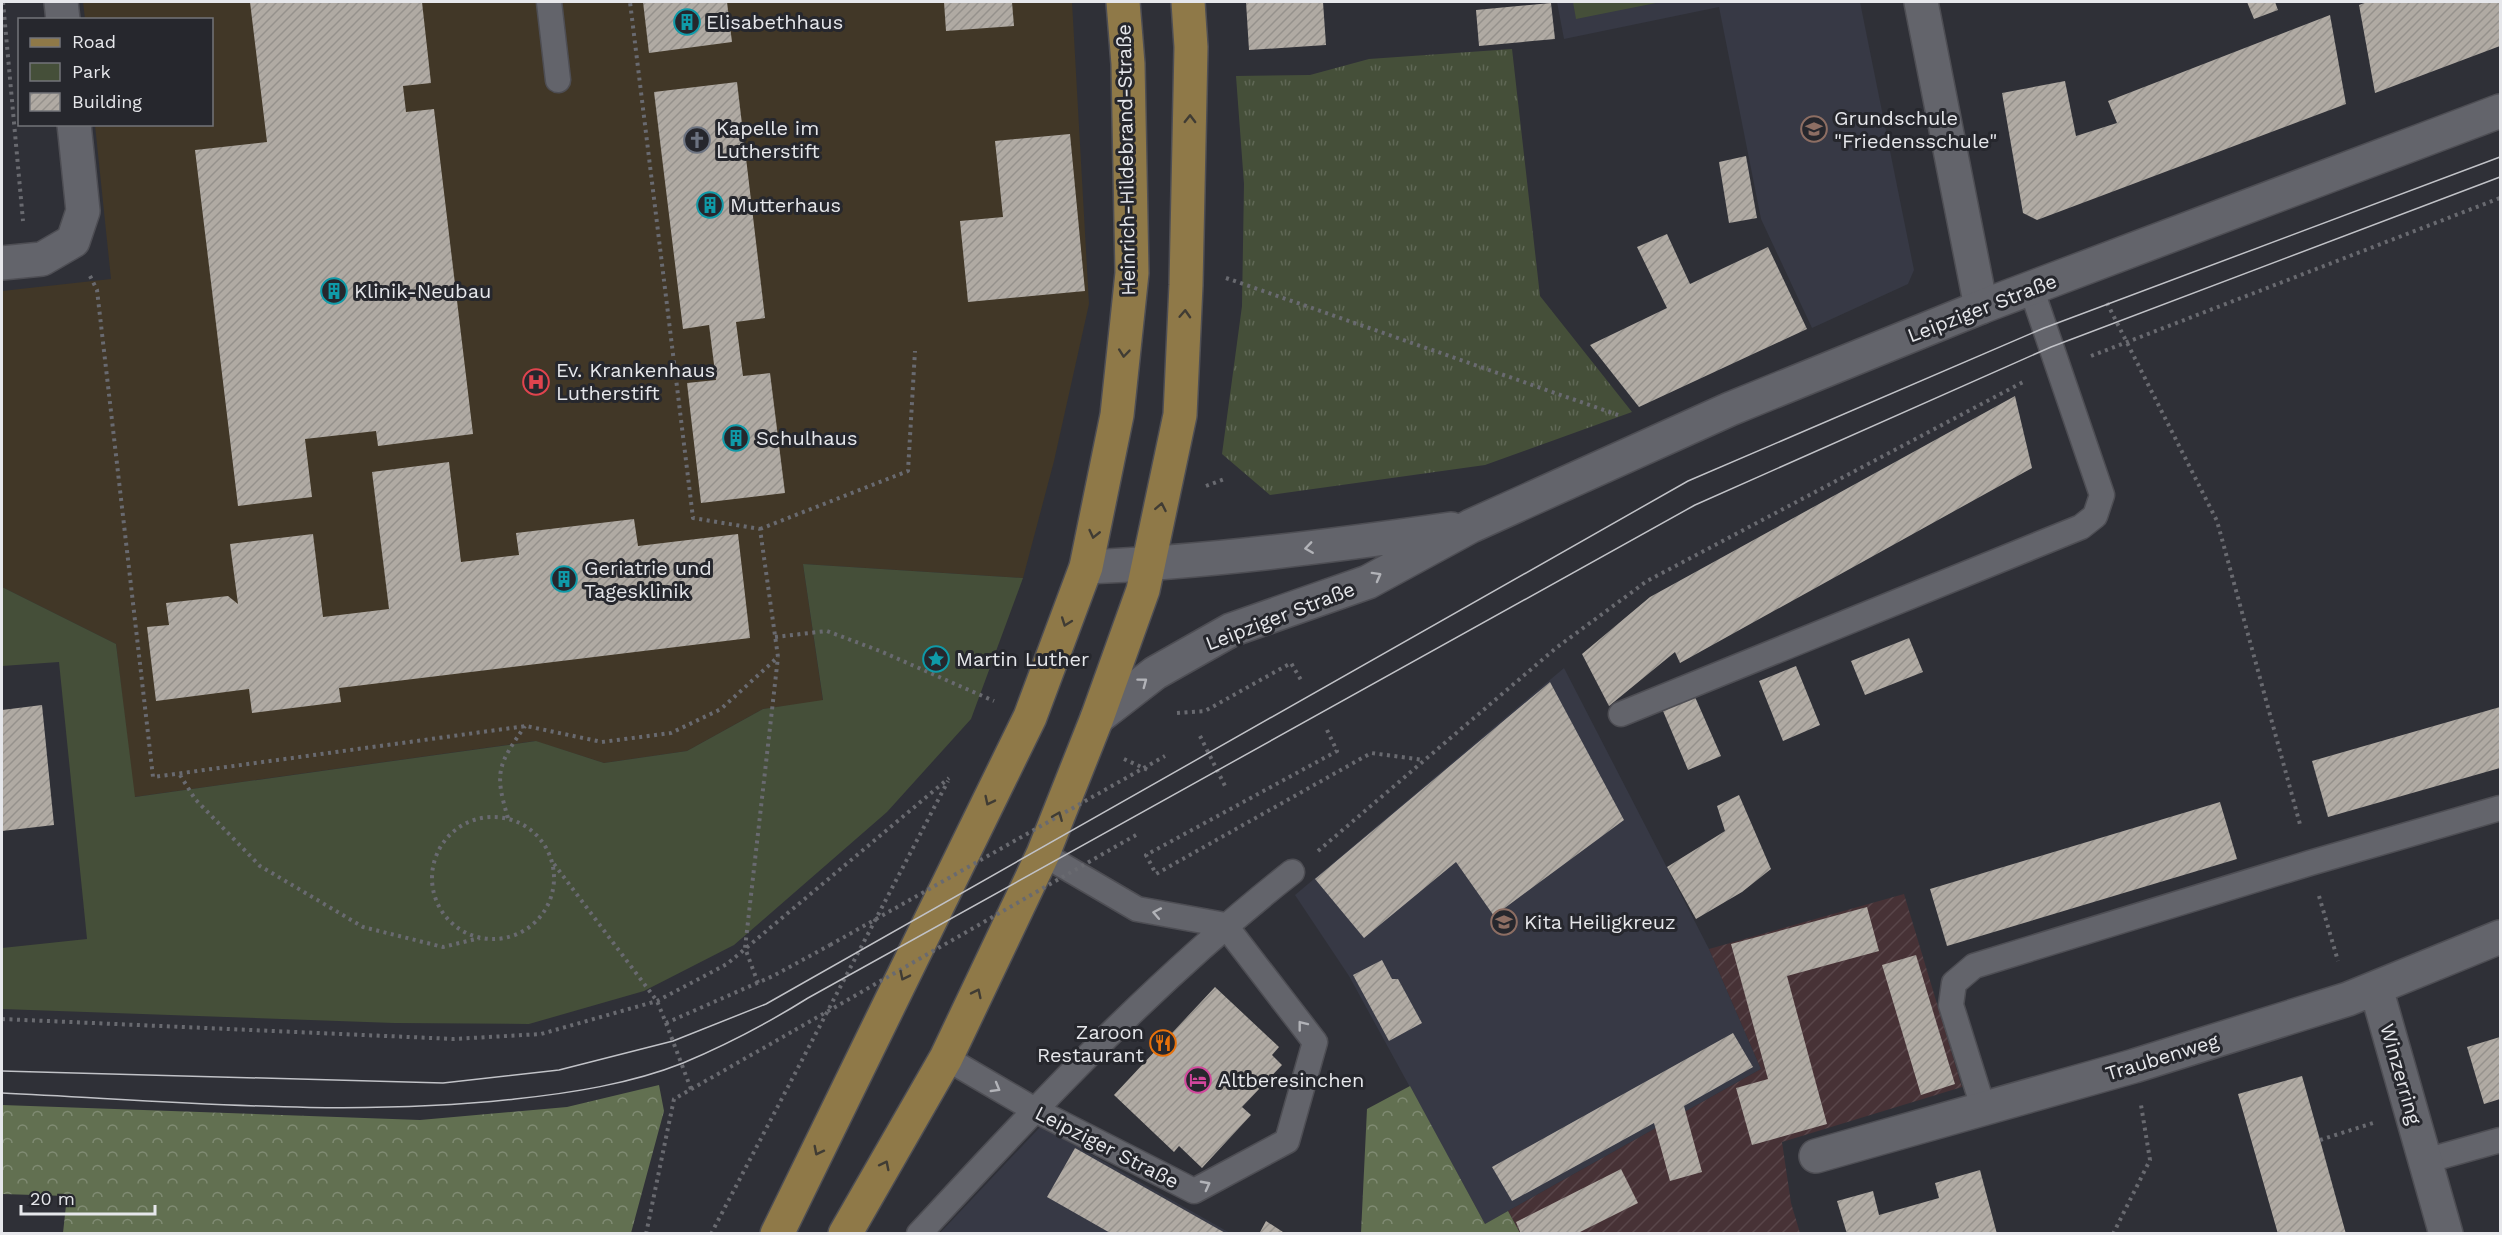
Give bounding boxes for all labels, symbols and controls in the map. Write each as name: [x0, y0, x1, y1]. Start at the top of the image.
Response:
building icon: Elisabethhaus: [672, 7, 702, 37]
place label: Elisabethhaus: [706, 10, 843, 34]
legend: [18, 18, 213, 126]
street label: Heinrich-Hildebrand-Straße: [1112, 24, 1140, 296]
text: Road: [72, 31, 116, 52]
text: Park: [72, 61, 111, 82]
text: Building: [72, 91, 142, 112]
place label: Grundschule "Friedensschule": [1834, 106, 1997, 153]
one-way arrow: [1184, 114, 1196, 123]
school or university icon: Grundschule "Friedensschule": [1799, 114, 1829, 144]
place label: Kapelle im Lutherstift: [716, 116, 820, 163]
church icon: Kapelle im Lutherstift: [682, 125, 712, 155]
building icon: Mutterhaus: [695, 190, 725, 220]
place label: Mutterhaus: [730, 193, 841, 217]
street label: Leipziger Straße: [1904, 269, 2060, 347]
building icon: Klinik-Neubau: [319, 276, 349, 306]
place label: Klinik-Neubau: [354, 279, 491, 303]
one-way arrow: [1179, 309, 1192, 318]
one-way arrow: [1118, 349, 1130, 358]
place label: Ev. Krankenhaus Lutherstift: [556, 358, 715, 405]
hospital icon: Ev. Krankenhaus Lutherstift: [521, 367, 551, 397]
building icon: Schulhaus: [721, 423, 751, 453]
place label: Schulhaus: [756, 426, 857, 450]
one-way arrow: [1154, 502, 1167, 512]
one-way arrow: [1088, 529, 1101, 539]
one-way arrow: [1304, 542, 1313, 554]
place label: Geriatrie und Tagesklinik: [584, 556, 712, 603]
building icon: Geriatrie und Tagesklinik: [549, 564, 579, 594]
one-way arrow: [1371, 572, 1382, 583]
street label: Leipziger Straße: [1202, 577, 1358, 655]
one-way arrow: [1061, 616, 1073, 627]
place icon: Martin Luther: [921, 644, 951, 674]
place label: Martin Luther: [956, 647, 1089, 671]
one-way arrow: [1137, 678, 1148, 689]
one-way arrow: [984, 794, 996, 805]
one-way arrow: [1051, 811, 1063, 822]
one-way arrow: [1153, 907, 1163, 920]
school or university icon: Kita Heiligkreuz: [1489, 907, 1519, 937]
place label: Kita Heiligkreuz: [1524, 910, 1676, 934]
one-way arrow: [899, 970, 911, 981]
one-way arrow: [969, 988, 981, 999]
place label: Zaroon Restaurant: [1037, 1020, 1145, 1067]
one-way arrow: [1298, 1021, 1309, 1032]
street label: Winzerring: [2375, 1021, 2427, 1127]
restaurant icon: Zaroon Restaurant: [1148, 1028, 1178, 1058]
street label: Traubenweg: [2102, 1028, 2222, 1086]
hotel icon: Altberesinchen: [1183, 1065, 1213, 1095]
place label: Altberesinchen: [1218, 1068, 1365, 1092]
one-way arrow: [990, 1080, 1000, 1092]
street label: Leipziger Straße: [1031, 1100, 1183, 1194]
one-way arrow: [814, 1145, 825, 1156]
one-way arrow: [877, 1160, 889, 1171]
scale bar: [21, 1178, 154, 1216]
one-way arrow: [1200, 1181, 1210, 1192]
text: 20 m: [30, 1188, 75, 1209]

